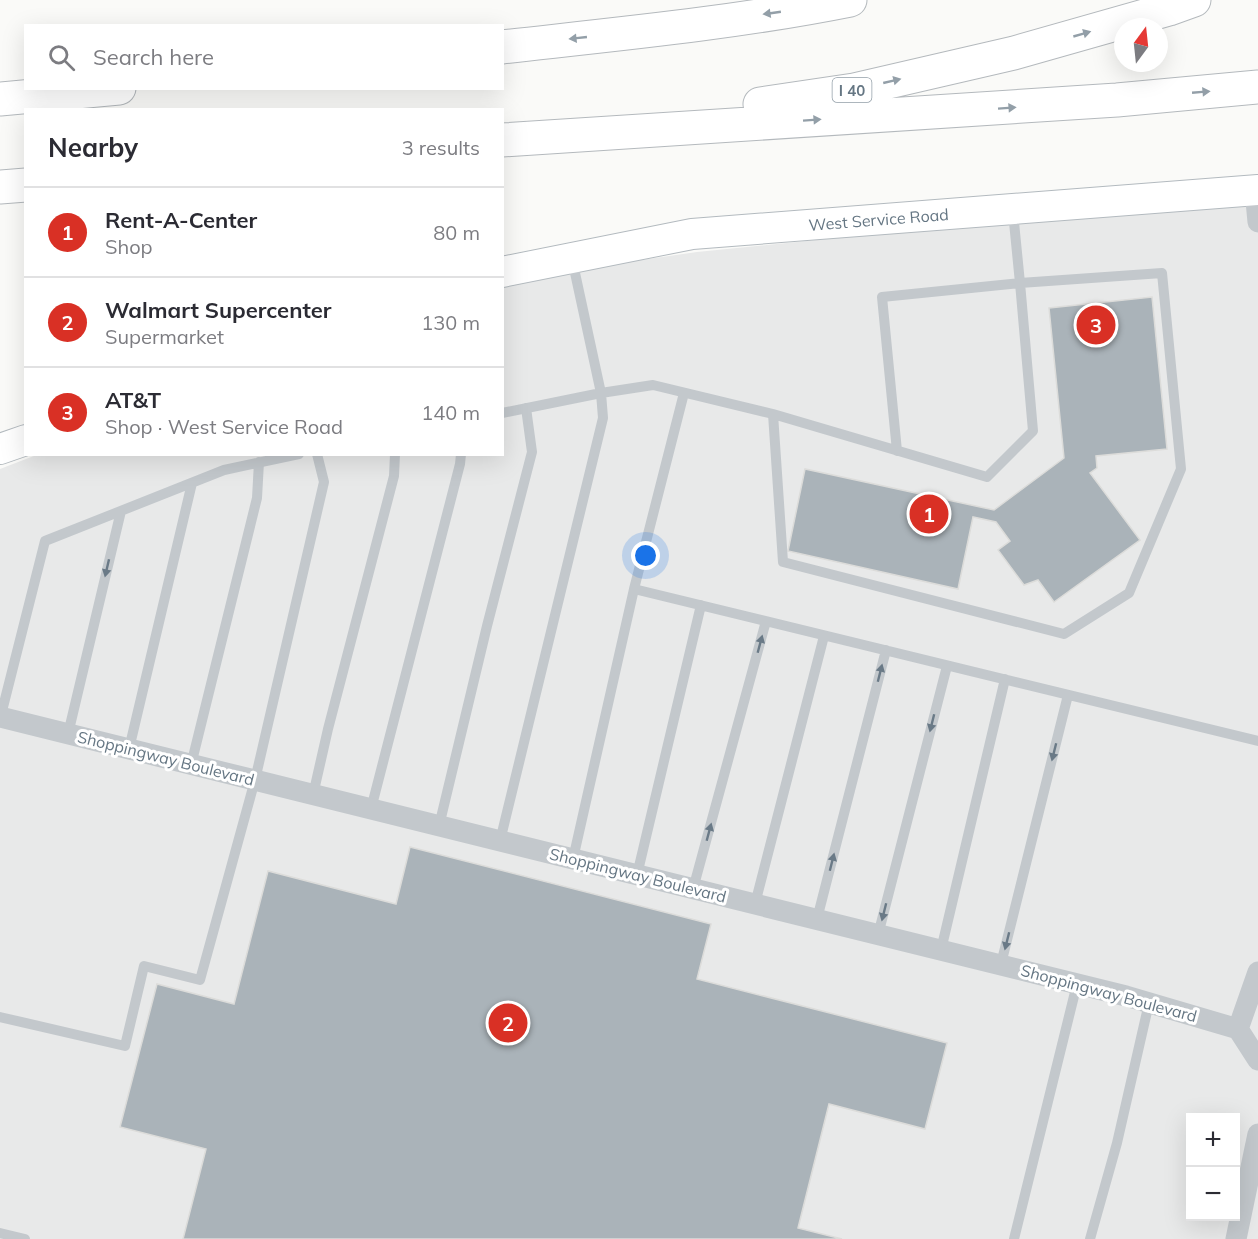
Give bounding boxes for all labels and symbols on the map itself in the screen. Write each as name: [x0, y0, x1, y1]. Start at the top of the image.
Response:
one-way arrow: [762, 9, 781, 18]
north arrow: [1114, 18, 1168, 72]
one-way arrow: [1073, 29, 1091, 38]
one-way arrow: [569, 34, 588, 43]
one-way arrow: [883, 76, 902, 85]
road number: I 40: [832, 78, 872, 102]
one-way arrow: [1192, 87, 1211, 97]
one-way arrow: [997, 103, 1016, 112]
one-way arrow: [803, 116, 822, 125]
street label: West Service Road: [808, 204, 949, 235]
pin: 3: [1076, 302, 1116, 348]
pin: 1: [910, 492, 948, 536]
your location: [631, 541, 660, 570]
one-way arrow: [102, 558, 112, 577]
one-way arrow: [755, 635, 765, 653]
one-way arrow: [875, 664, 885, 683]
one-way arrow: [927, 714, 937, 732]
street label: Shoppingway Boulevard: [76, 726, 256, 790]
one-way arrow: [1048, 742, 1058, 761]
one-way arrow: [704, 823, 714, 841]
street label: Shoppingway Boulevard: [548, 843, 728, 907]
one-way arrow: [827, 853, 837, 872]
one-way arrow: [879, 903, 889, 921]
one-way arrow: [1001, 932, 1011, 950]
street label: Shoppingway Boulevard: [1019, 960, 1199, 1026]
pin: 2: [488, 1000, 528, 1046]

